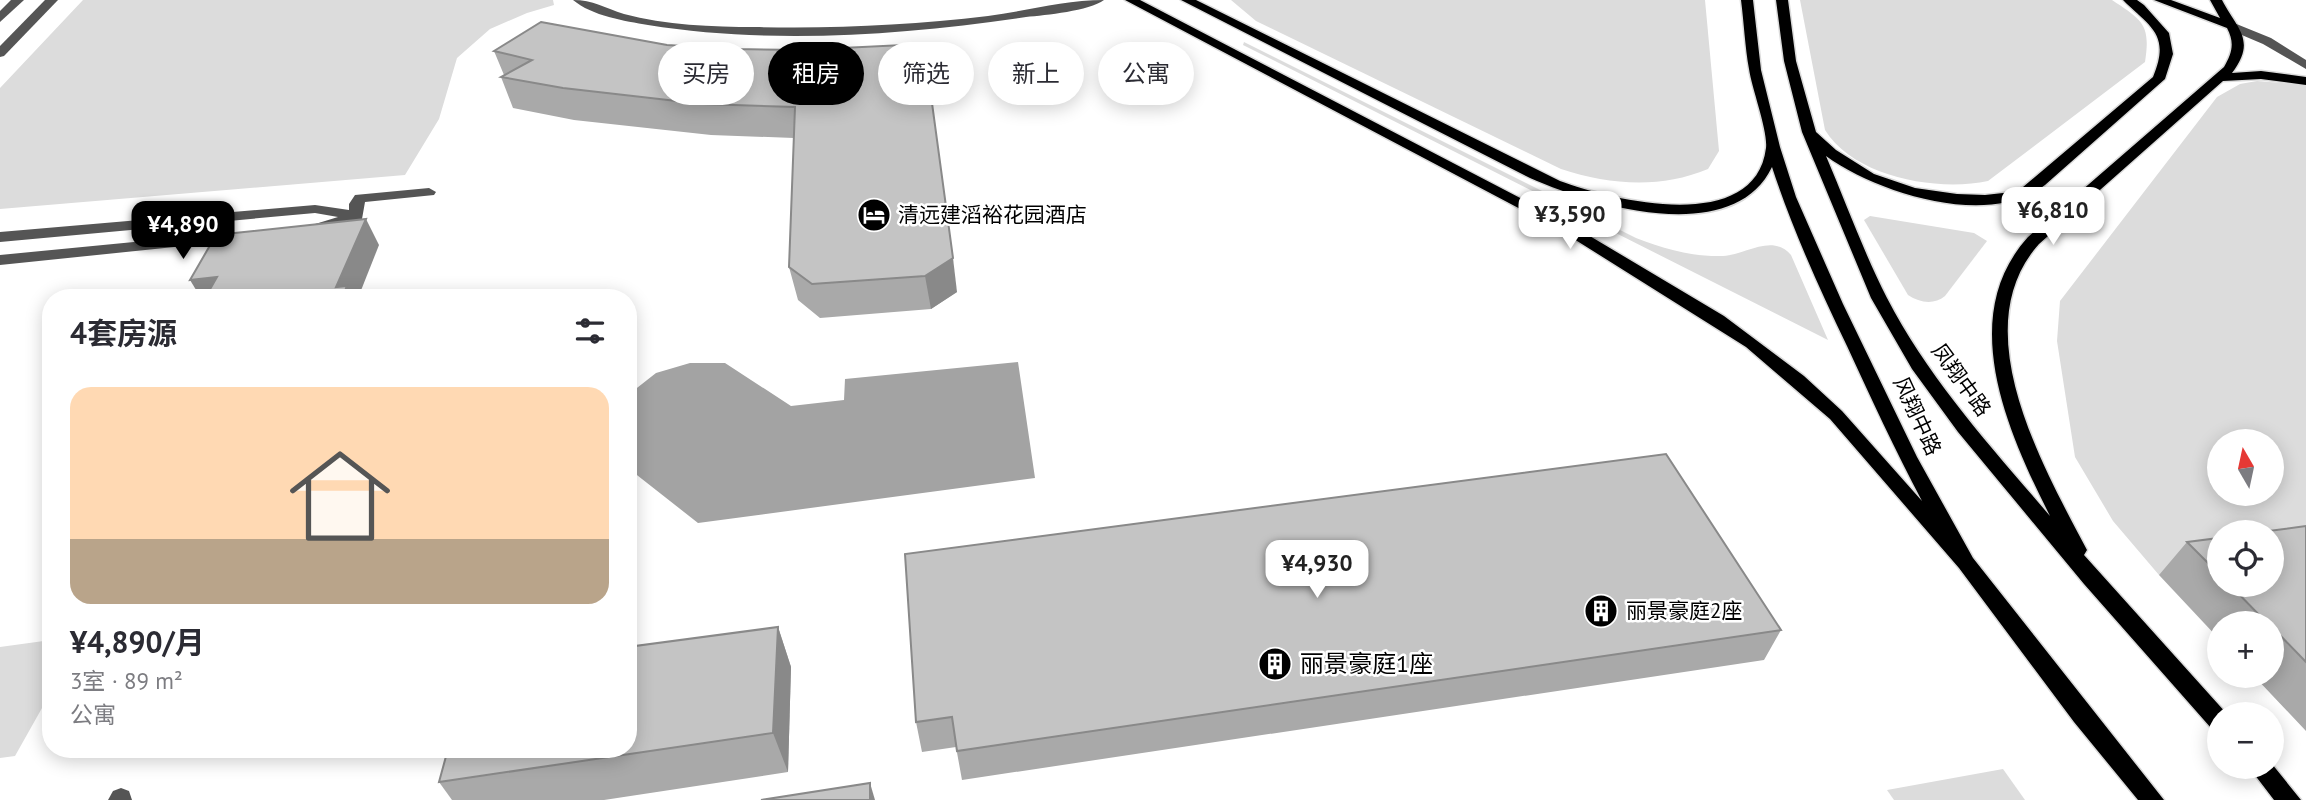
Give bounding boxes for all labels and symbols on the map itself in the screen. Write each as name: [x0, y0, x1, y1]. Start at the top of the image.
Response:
pin: ¥6,810: [1996, 188, 2110, 247]
pin: ¥3,590: [1513, 191, 1627, 251]
hotel icon: 清远建滔裕花园酒店: [855, 196, 893, 234]
place label: 清远建滔裕花园酒店: [898, 201, 1087, 228]
pin: ¥4,890: [126, 202, 240, 261]
street label: 凤翔中路: [1926, 338, 1997, 422]
street label: 风翔中路: [1887, 372, 1947, 460]
north arrow: [2207, 429, 2284, 506]
pin: ¥4,930: [1260, 540, 1374, 600]
building icon: 丽景豪庭2座: [1582, 592, 1620, 630]
place label: 丽景豪庭2座: [1626, 597, 1742, 624]
building icon: 丽景豪庭1座: [1256, 645, 1294, 683]
place label: 丽景豪庭1座: [1300, 648, 1433, 679]

